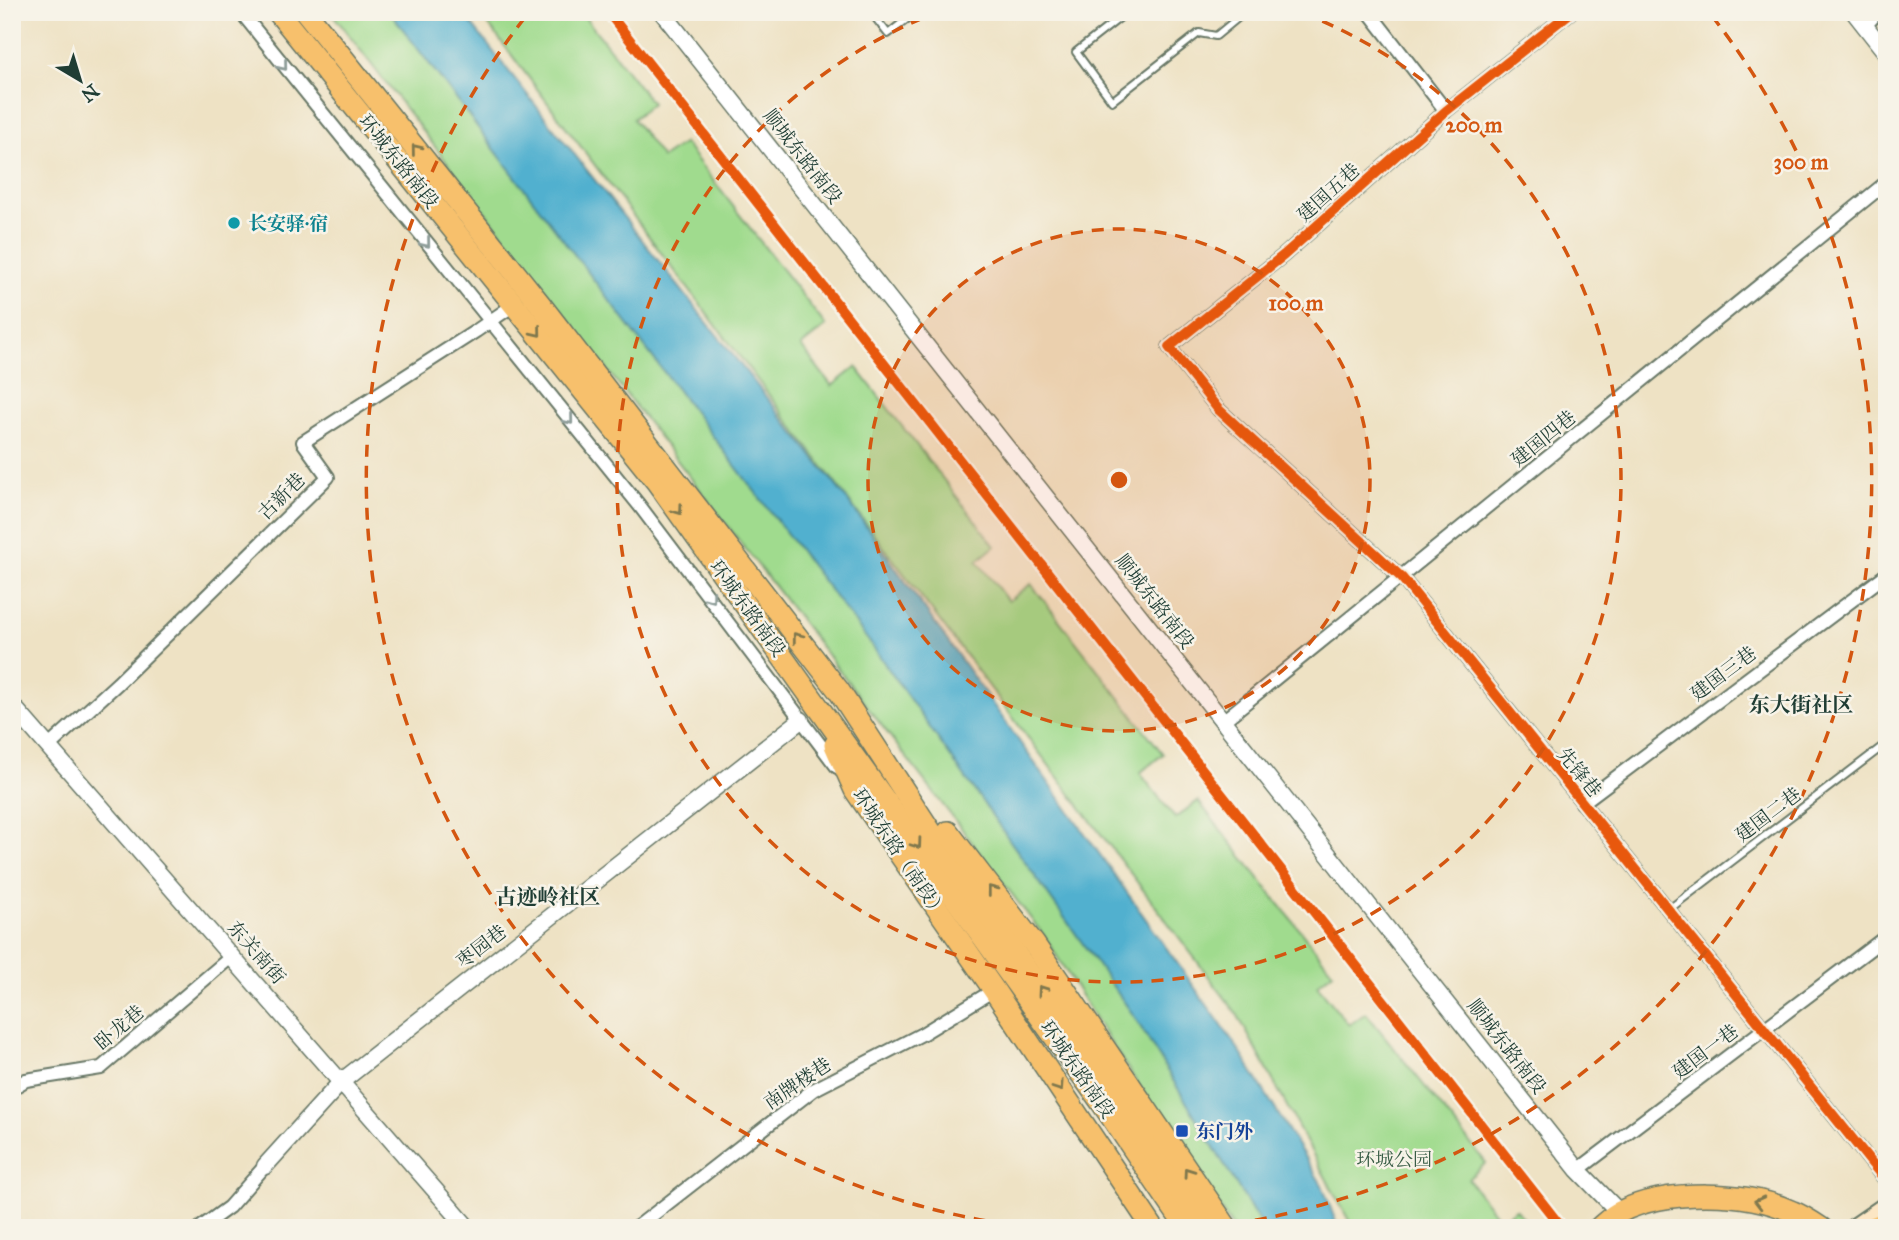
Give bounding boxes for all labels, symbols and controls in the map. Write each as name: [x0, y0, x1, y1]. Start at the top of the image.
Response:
north arrow: [46, 46, 116, 116]
one-way arrow: [275, 58, 288, 70]
text: N: [77, 79, 104, 107]
street label: 顺城东路南段: [758, 104, 847, 208]
street label: 环城东路南段: [354, 110, 443, 213]
text: 200 m: [1446, 112, 1503, 138]
one-way arrow: [412, 145, 424, 158]
text: 300 m: [1773, 149, 1829, 175]
street label: 建国五巷: [1292, 158, 1364, 226]
place label: 长安驿·宿: [248, 212, 328, 235]
marker: 长安驿·宿: [226, 215, 242, 231]
one-way arrow: [418, 235, 430, 248]
text: 100 m: [1269, 290, 1324, 316]
one-way arrow: [529, 323, 541, 336]
street label: 建国四巷: [1507, 406, 1580, 471]
one-way arrow: [561, 412, 574, 424]
street label: 古新巷: [253, 468, 310, 525]
centre of rings: [1107, 468, 1131, 492]
one-way arrow: [670, 502, 682, 515]
street label: 顺城东路南段: [1110, 549, 1199, 653]
street label: 环城东路南段: [705, 555, 790, 661]
one-way arrow: [702, 590, 715, 603]
one-way arrow: [793, 632, 806, 645]
street label: 建国三巷: [1686, 641, 1761, 705]
district label: 东大街社区: [1749, 692, 1854, 718]
street label: 先锋巷: [1553, 743, 1606, 802]
street label: 建国二巷: [1731, 782, 1806, 846]
street label: 环城东路（南段）: [848, 784, 952, 923]
one-way arrow: [908, 836, 921, 849]
district label: 古迹岭社区: [496, 884, 601, 910]
one-way arrow: [988, 886, 1001, 898]
street label: 东关南街: [223, 916, 290, 989]
street label: 枣园巷: [452, 920, 511, 973]
one-way arrow: [1037, 985, 1050, 998]
street label: 顺城东路南段: [1462, 994, 1551, 1098]
street label: 卧龙巷: [90, 1000, 149, 1055]
street label: 环城东路南段: [1035, 1016, 1120, 1123]
street label: 建国一巷: [1668, 1019, 1743, 1083]
street label: 南牌楼巷: [759, 1053, 835, 1114]
one-way arrow: [1051, 1079, 1063, 1092]
place label: 东门外: [1196, 1120, 1253, 1143]
marker: 东门外: [1174, 1123, 1190, 1139]
park label: 环城公园: [1356, 1148, 1432, 1171]
one-way arrow: [1184, 1167, 1196, 1180]
one-way arrow: [1753, 1196, 1765, 1210]

